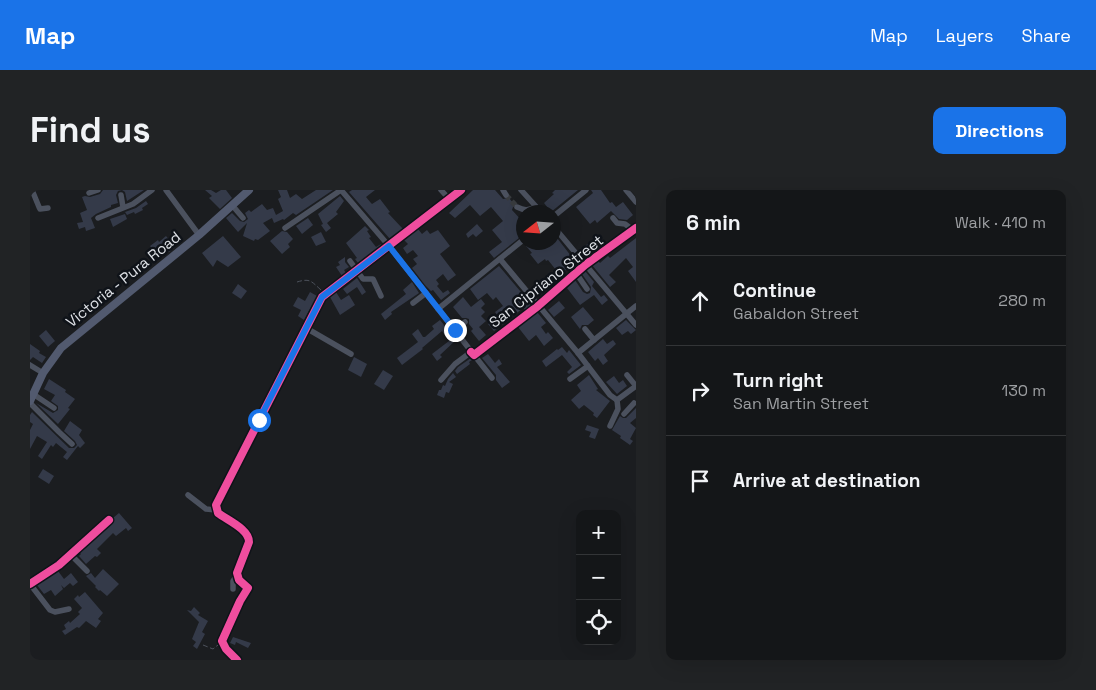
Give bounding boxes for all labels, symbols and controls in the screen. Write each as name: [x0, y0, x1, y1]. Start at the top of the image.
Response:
text: Map: [25, 20, 75, 51]
text: Map: [870, 24, 908, 47]
text: Layers: [936, 24, 993, 47]
text: Share: [1021, 24, 1071, 47]
button: Directions: [933, 107, 1066, 154]
text: Find us: [30, 108, 151, 152]
north arrow: [516, 205, 561, 250]
text: 6 min: [686, 209, 741, 236]
text: Walk · 410 m: [955, 212, 1046, 233]
street label: Victoria - Pura Road: [62, 227, 184, 331]
street label: San Cipriano Street: [485, 230, 607, 332]
text: Continue: [733, 278, 816, 303]
icon: ahead: [686, 287, 714, 315]
text: 280 m: [998, 290, 1046, 311]
text: Gabaldon Street: [733, 303, 859, 324]
route end: [444, 319, 467, 342]
text: Turn right: [733, 368, 823, 393]
icon: right: [686, 377, 714, 405]
text: 130 m: [1002, 380, 1046, 401]
text: San Martin Street: [733, 393, 869, 414]
route start: [248, 409, 271, 432]
icon: arrive: [686, 467, 714, 495]
text: Arrive at destination: [733, 468, 921, 493]
map controls: [576, 510, 621, 645]
button: +: [576, 510, 621, 555]
button: −: [576, 555, 621, 600]
button: locate: [576, 600, 621, 645]

